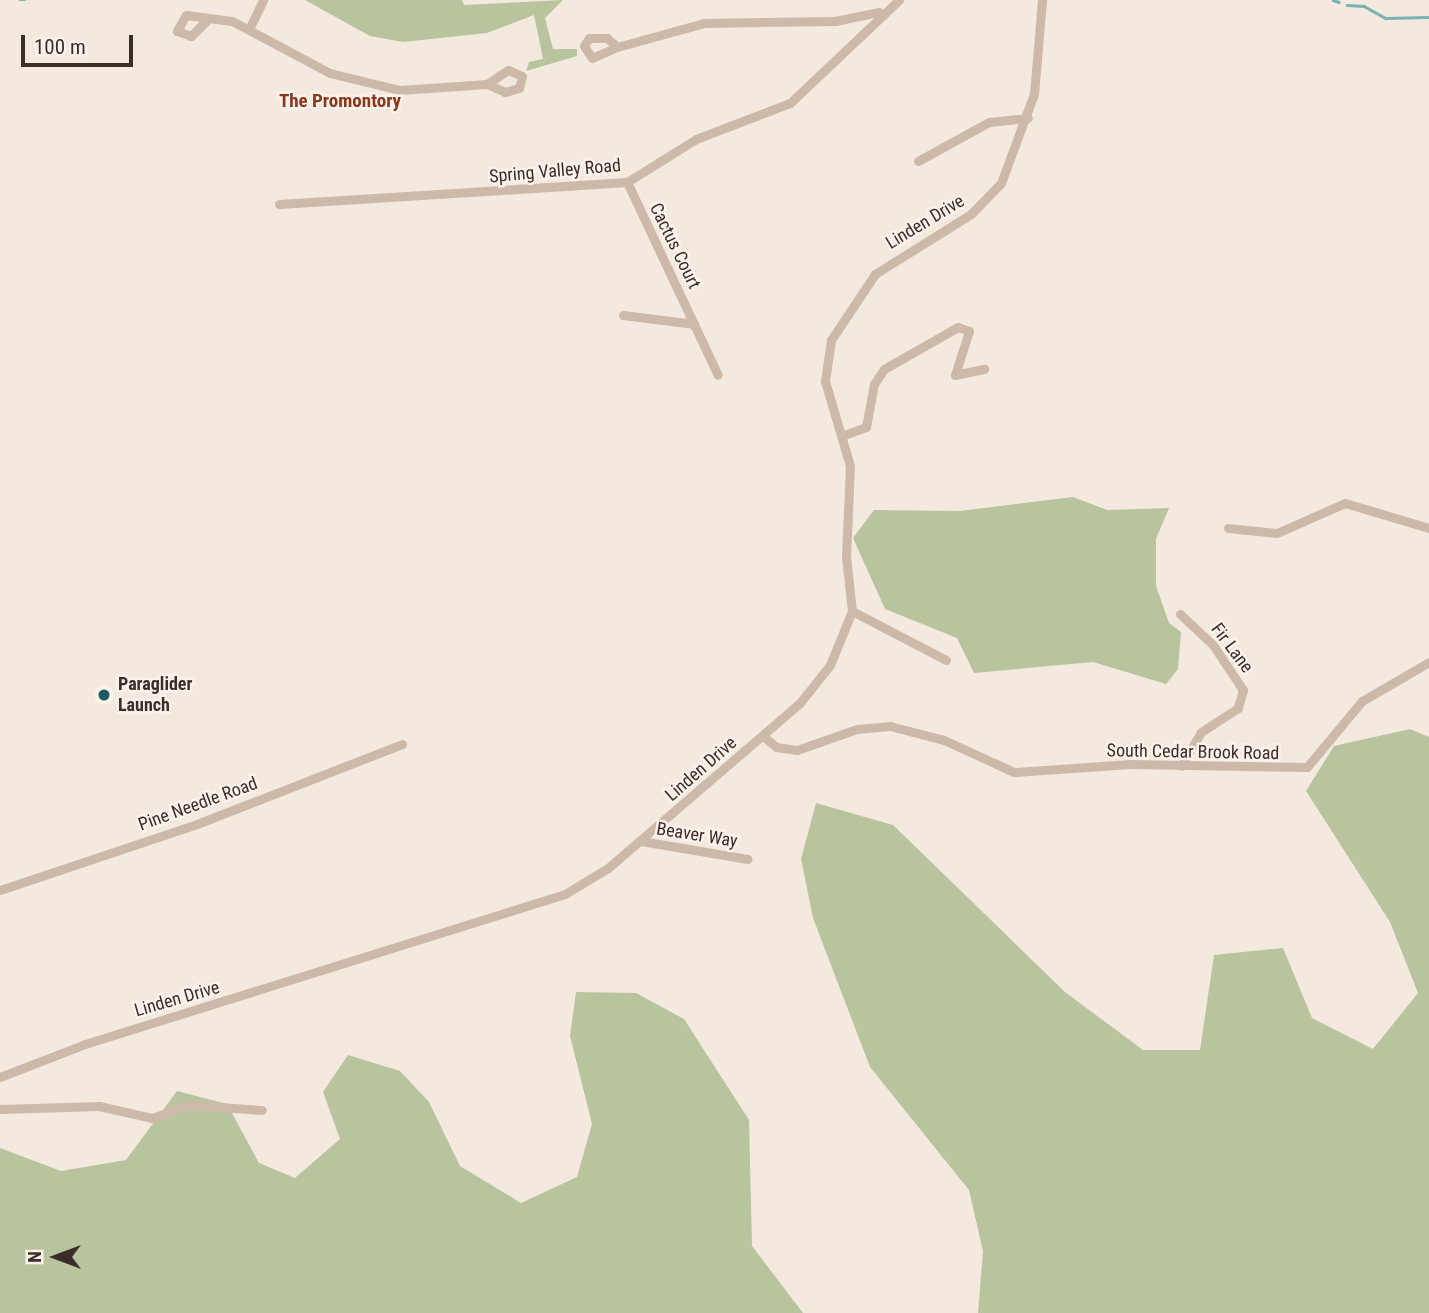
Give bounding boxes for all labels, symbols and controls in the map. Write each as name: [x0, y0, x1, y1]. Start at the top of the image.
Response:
scale bar: [24, 21, 136, 65]
text: 100 m: [34, 35, 86, 59]
district label: The Promontory: [279, 90, 401, 112]
street label: Spring Valley Road: [488, 154, 622, 188]
street label: Linden Drive: [882, 190, 968, 254]
street label: Cactus Court: [645, 200, 705, 292]
street label: Fir Lane: [1206, 619, 1258, 677]
place label: Paraglider Launch: [118, 674, 192, 716]
marker: Paraglider Launch: [96, 687, 112, 703]
street label: Linden Drive: [661, 732, 741, 806]
street label: South Cedar Brook Road: [1107, 740, 1279, 764]
street label: Pine Needle Road: [135, 772, 261, 836]
street label: Beaver Way: [655, 818, 739, 852]
street label: Linden Drive: [132, 977, 222, 1021]
north arrow: [21, 1222, 91, 1292]
text: N: [23, 1251, 46, 1263]

